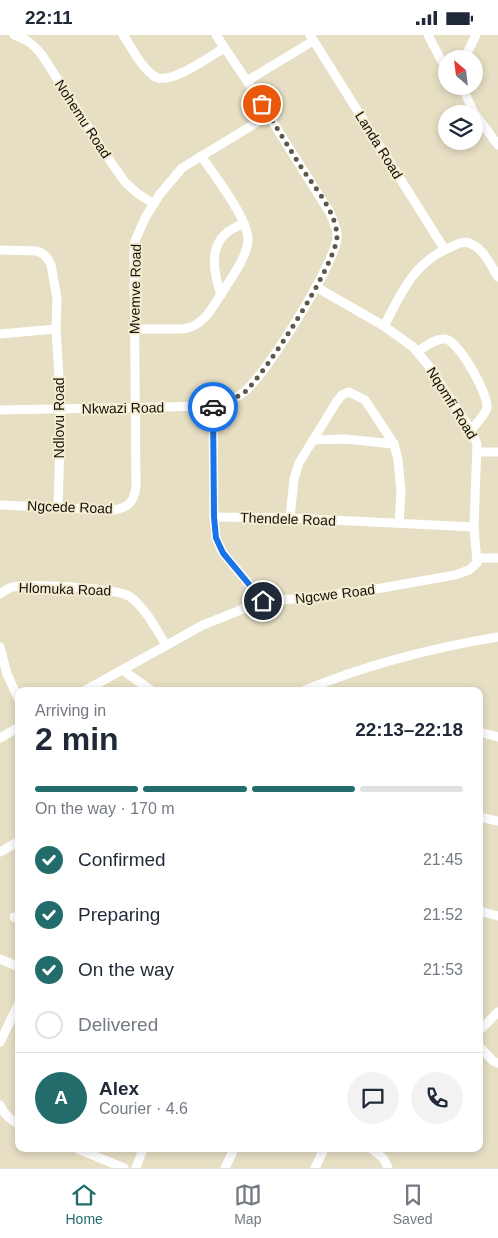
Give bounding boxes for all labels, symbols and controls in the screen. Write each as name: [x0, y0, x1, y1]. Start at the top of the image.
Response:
text: 22:11: [25, 7, 73, 28]
north arrow: [438, 50, 482, 95]
map controls: [438, 50, 483, 150]
street label: Nohemu Road: [52, 77, 114, 161]
pin: [241, 83, 283, 125]
icon: bag: [248, 90, 276, 118]
button: layers: [438, 105, 483, 150]
street label: Landa Road: [352, 108, 406, 182]
street label: Mvemve Road: [126, 244, 144, 334]
street label: Nqomfi Road: [424, 364, 480, 442]
street label: Ndlovu Road: [51, 378, 67, 458]
courier: [188, 382, 238, 432]
icon: car: [199, 393, 227, 421]
street label: Nkwazi Road: [82, 399, 164, 417]
street label: Ngcede Road: [27, 498, 113, 516]
street label: Thendele Road: [240, 509, 336, 529]
street label: Hlomuka Road: [18, 579, 112, 599]
pin: [242, 580, 284, 622]
street label: Ngcwe Road: [294, 581, 376, 607]
icon: home: [249, 587, 277, 615]
text: Arriving in: [35, 702, 106, 719]
text: 22:13–22:18: [355, 719, 463, 740]
text: 2 min: [35, 721, 119, 757]
text: On the way · 170 m: [35, 800, 175, 817]
icon: check: [35, 846, 63, 874]
text: Confirmed: [78, 849, 166, 870]
text: 21:45: [423, 851, 463, 868]
icon: check: [35, 901, 63, 929]
text: Preparing: [78, 904, 160, 925]
text: 21:52: [423, 906, 463, 923]
icon: check: [35, 956, 63, 984]
text: On the way: [78, 959, 174, 980]
text: 21:53: [423, 961, 463, 978]
text: Delivered: [78, 1014, 158, 1035]
button: chat: [347, 1072, 399, 1124]
button: phone: [411, 1072, 463, 1124]
text: Alex: [99, 1078, 139, 1099]
text: A: [54, 1087, 68, 1108]
text: Courier · 4.6: [99, 1100, 188, 1117]
tab: Home: [65, 1181, 103, 1227]
tab: Map: [234, 1181, 262, 1227]
tab: Saved: [393, 1181, 432, 1227]

